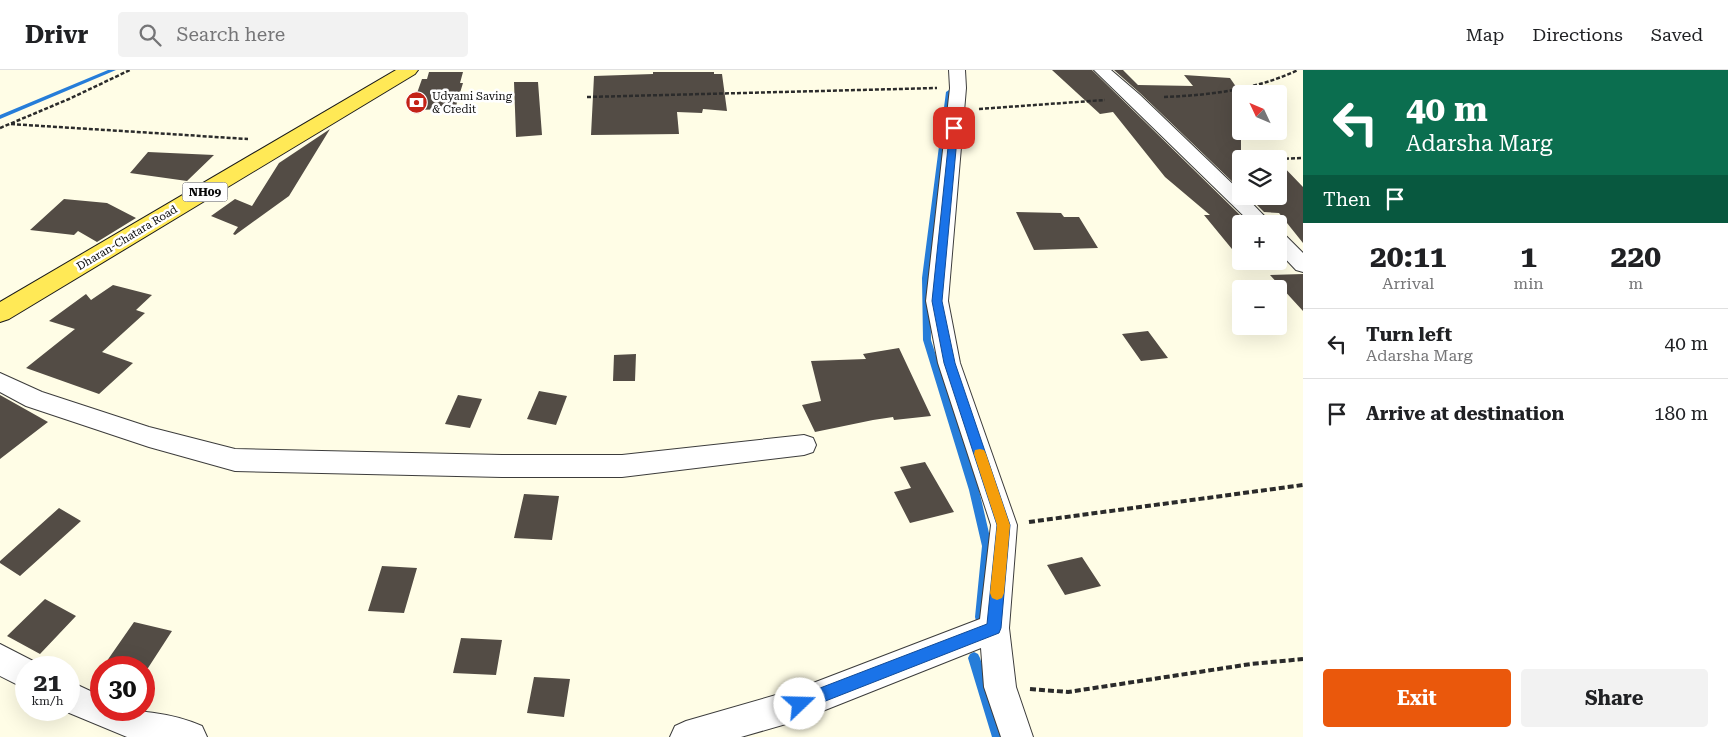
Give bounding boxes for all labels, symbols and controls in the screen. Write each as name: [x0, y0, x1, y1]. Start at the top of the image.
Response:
search box: [118, 12, 468, 57]
text: Drivr: [25, 21, 88, 49]
icon: search: [136, 21, 164, 49]
text: Search here: [176, 23, 285, 46]
text: Map: [1466, 24, 1504, 45]
text: Directions: [1532, 24, 1623, 45]
text: Saved: [1651, 24, 1703, 45]
north arrow: [1232, 85, 1288, 140]
map controls: [1232, 85, 1287, 335]
text: 40 m: [1406, 89, 1488, 130]
bank icon: Udyami Saving & Credit: [404, 90, 428, 114]
place label: Udyami Saving & Credit: [432, 90, 513, 116]
icon: left: [1323, 90, 1388, 155]
pin: [933, 107, 975, 149]
icon: arrive: [940, 114, 968, 142]
text: Adarsha Marg: [1406, 131, 1552, 156]
button: layers: [1232, 150, 1287, 205]
road number: NH09: [182, 182, 228, 202]
icon: arrive: [1381, 185, 1409, 213]
text: Then: [1323, 188, 1371, 211]
street label: Dharan-Chatara Road: [74, 203, 180, 273]
button: +: [1232, 215, 1287, 270]
text: 20:11: [1370, 239, 1447, 274]
text: 1: [1520, 239, 1537, 274]
text: 220: [1611, 239, 1661, 274]
text: Arrival: [1382, 274, 1434, 293]
text: min: [1514, 274, 1544, 293]
text: m: [1628, 274, 1643, 293]
button: −: [1232, 280, 1287, 335]
text: Turn left: [1366, 323, 1452, 346]
icon: left: [1323, 330, 1351, 358]
text: 40 m: [1665, 332, 1708, 355]
text: Adarsha Marg: [1366, 346, 1473, 365]
icon: arrive: [1323, 400, 1351, 428]
text: Arrive at destination: [1366, 402, 1564, 425]
text: 180 m: [1654, 402, 1708, 425]
speed limit sign: 30: [90, 656, 155, 721]
text: 21: [33, 668, 62, 697]
button: Exit: [1323, 669, 1511, 727]
button: Share: [1521, 669, 1708, 727]
position arrow: [773, 677, 825, 729]
text: km/h: [31, 694, 64, 708]

